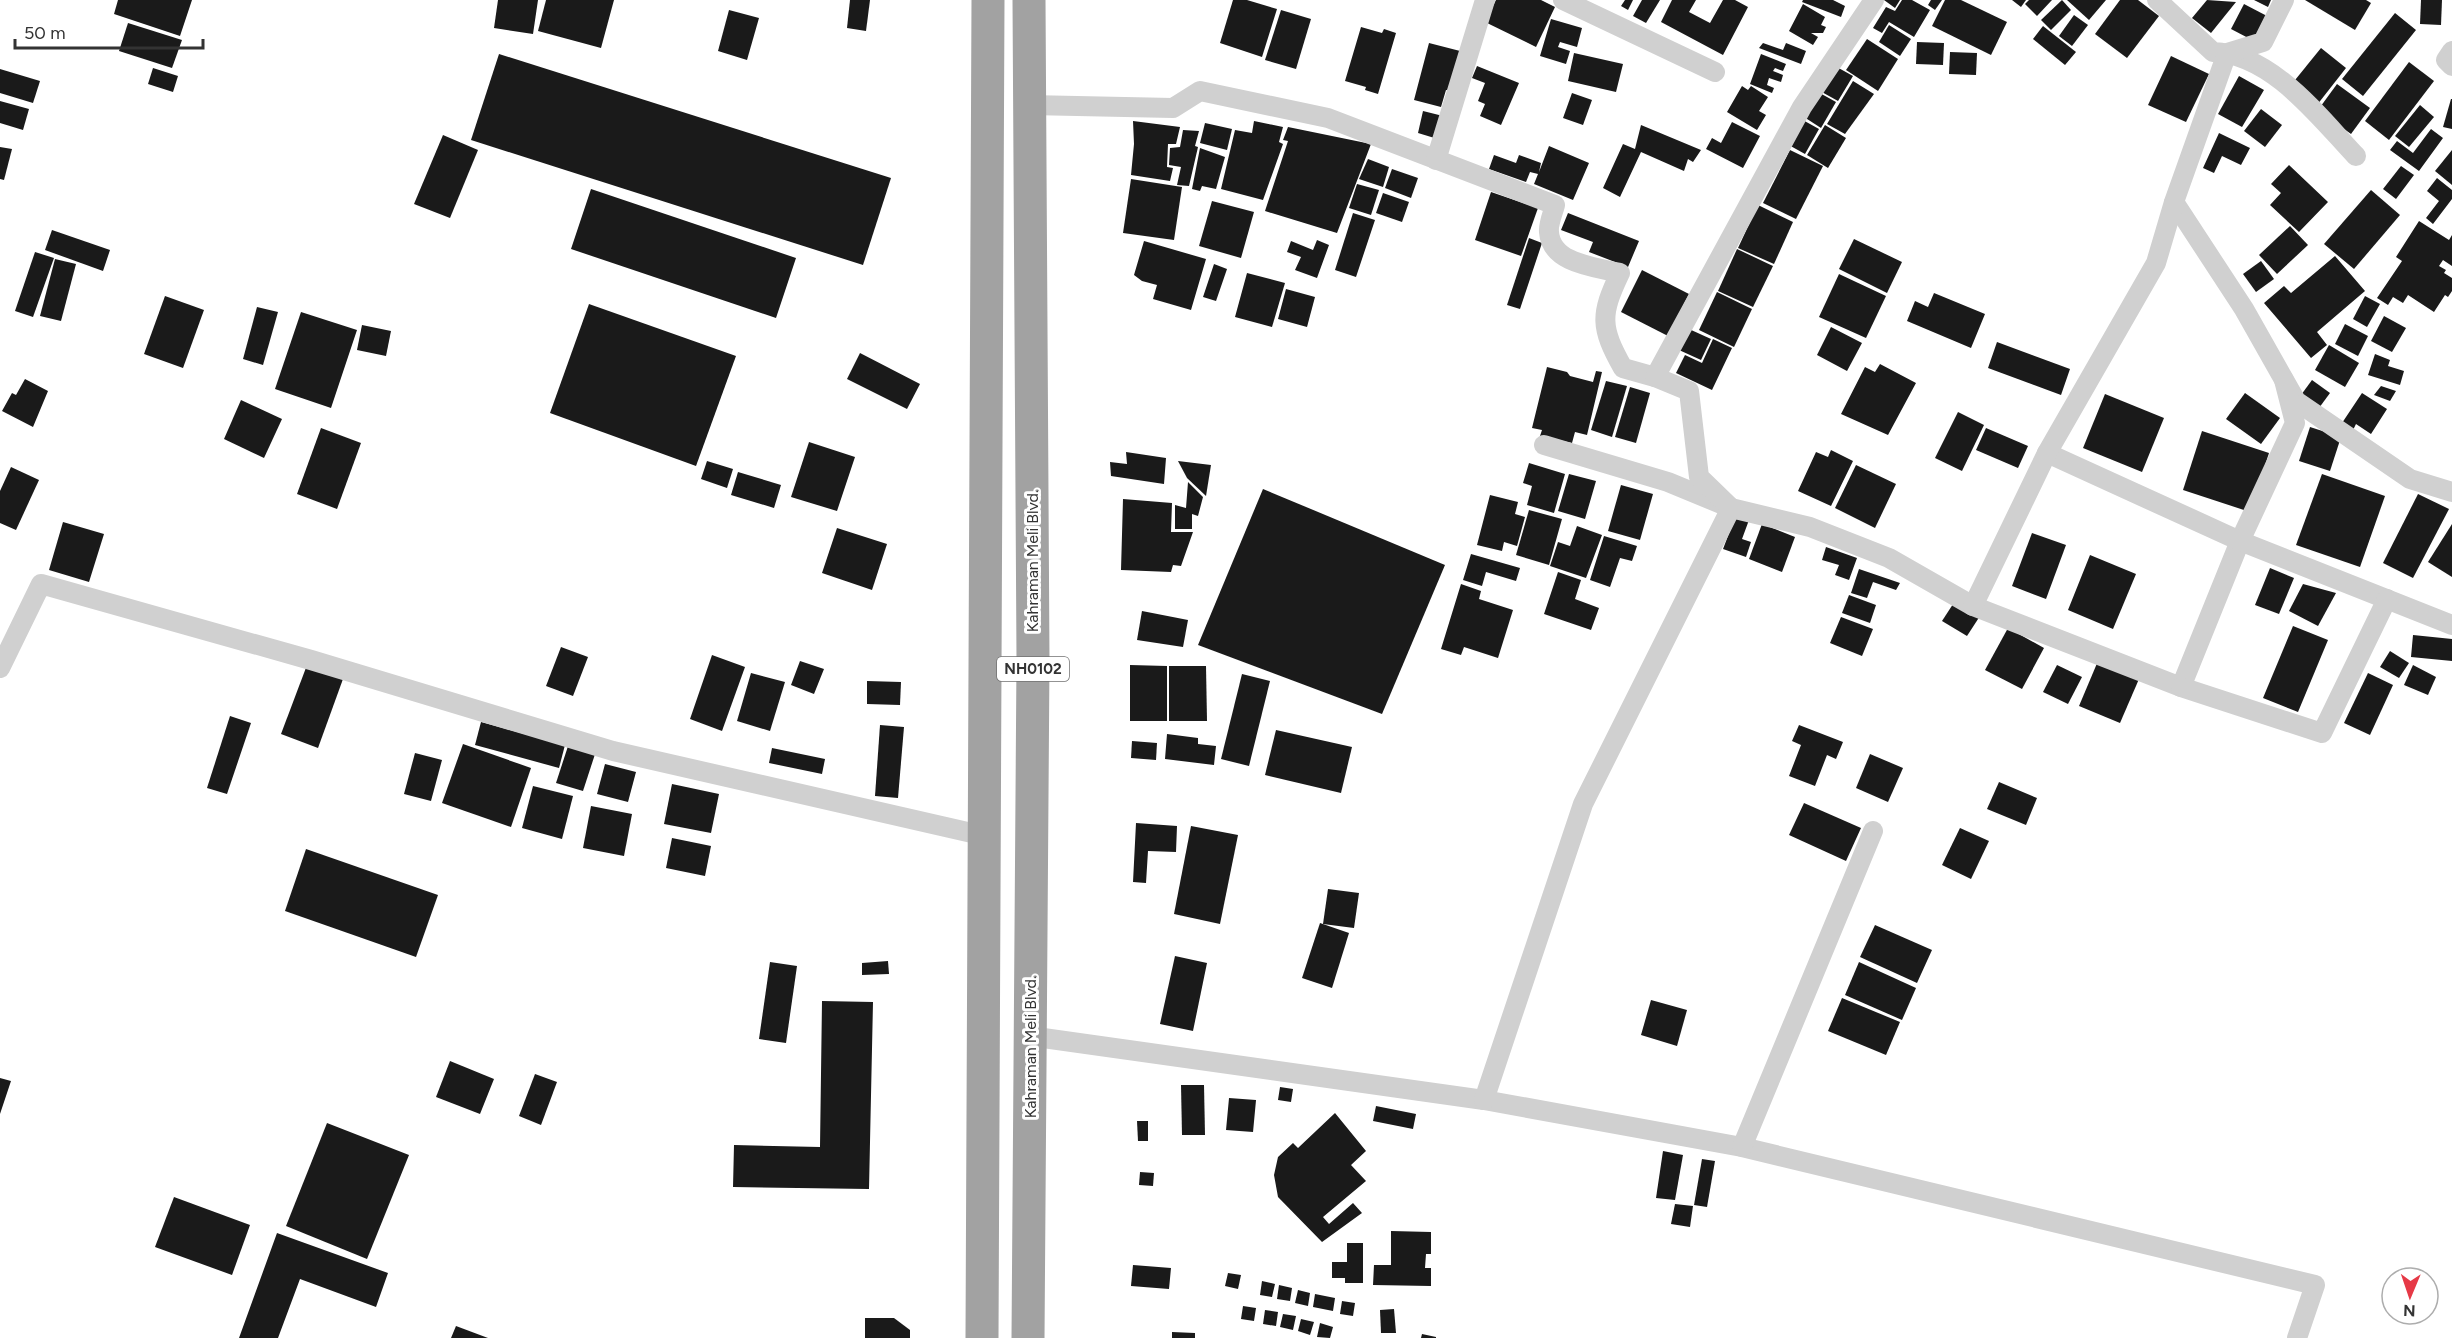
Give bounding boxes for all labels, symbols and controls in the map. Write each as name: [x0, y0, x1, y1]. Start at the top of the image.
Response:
scale bar: [15, 12, 202, 50]
text: 50 m: [24, 22, 66, 44]
street label: Kahraman Meli Blvd.: [1023, 490, 1042, 632]
road number: NH0102: [997, 657, 1069, 681]
street label: Kahraman Meli Blvd.: [1021, 976, 1040, 1118]
north arrow: [2380, 1266, 2440, 1326]
text: N: [2403, 1301, 2416, 1320]

